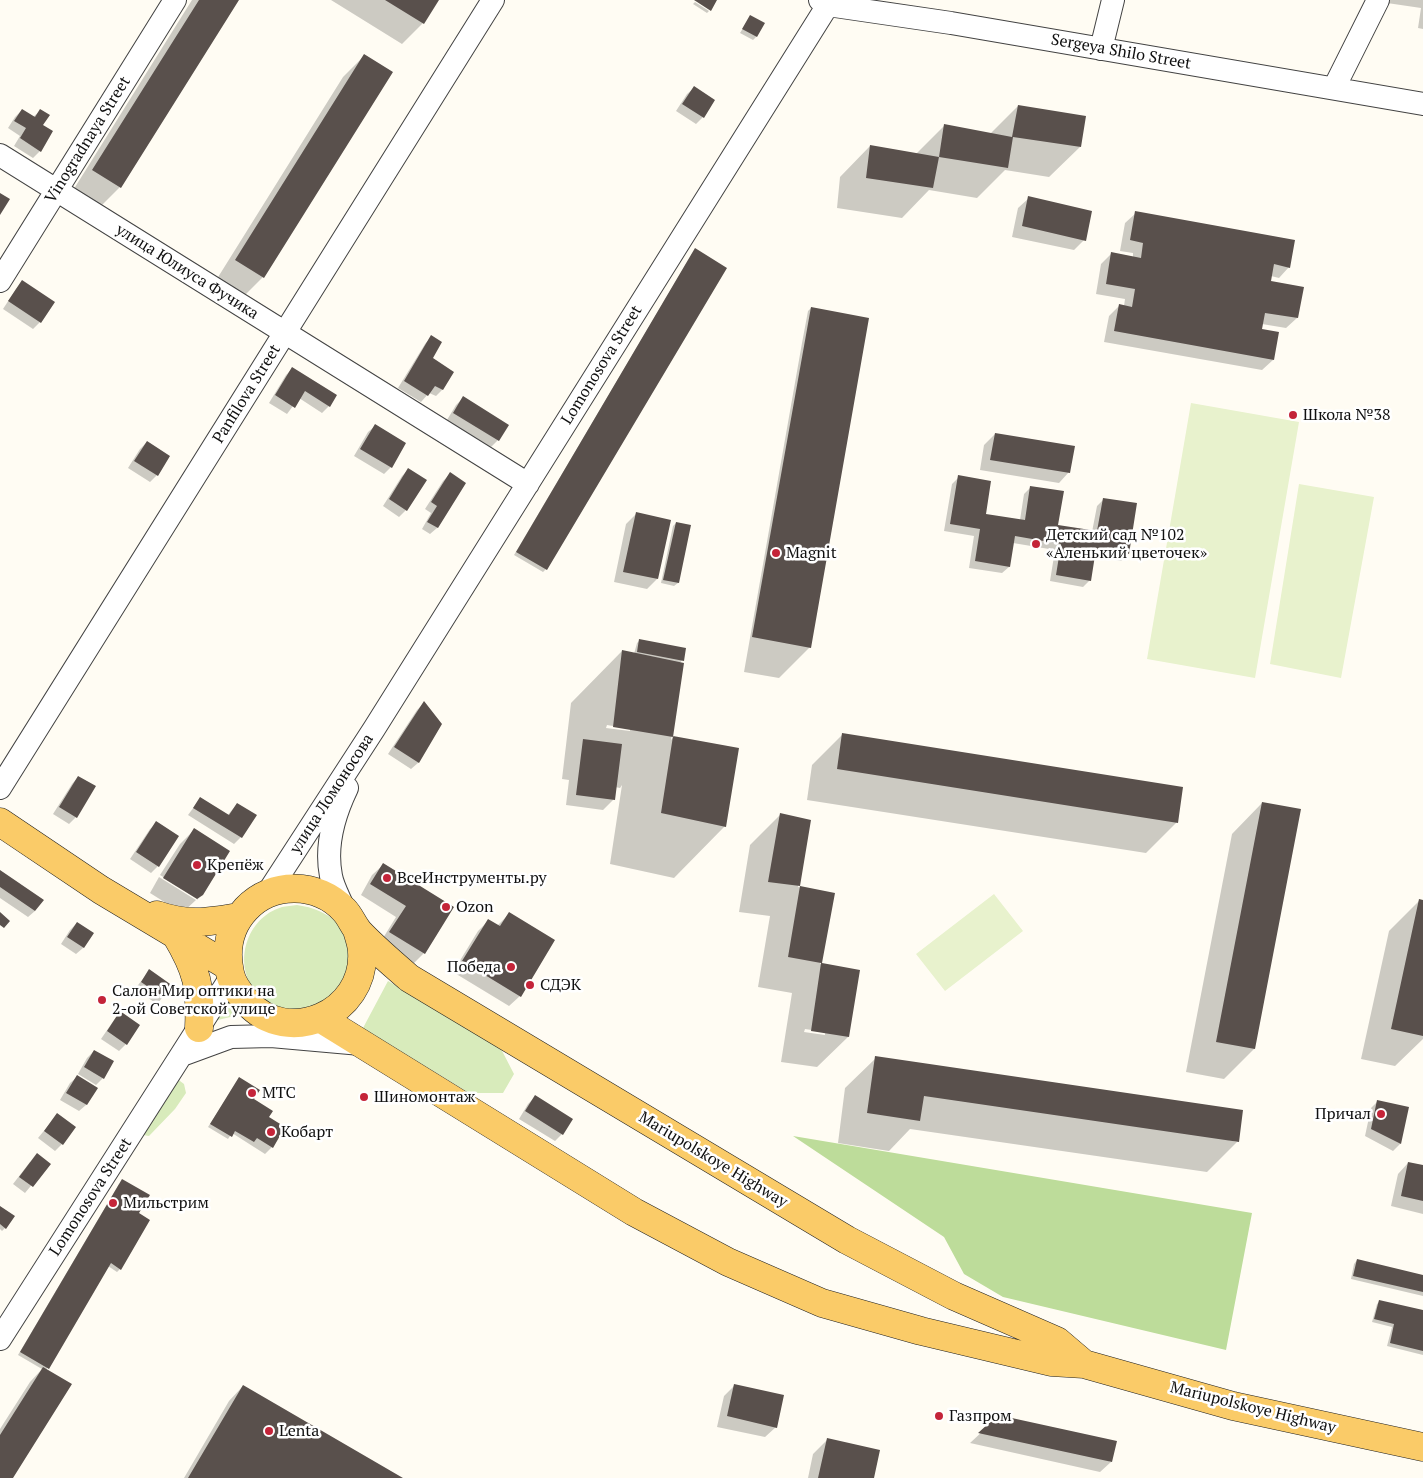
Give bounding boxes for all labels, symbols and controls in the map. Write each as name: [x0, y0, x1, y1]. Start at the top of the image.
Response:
street label: Sergeya Shilo Street: [1049, 30, 1193, 74]
street label: Vinogradnaya Street: [41, 73, 135, 207]
street label: улица Юлиуса Фучика: [112, 220, 262, 324]
street label: Lomonosova Street: [558, 302, 646, 428]
street label: Panfilova Street: [209, 341, 285, 447]
place label: Школа №38: [1303, 405, 1391, 425]
marker: Школа №38: [1287, 409, 1299, 421]
place label: Детский сад №102 «Аленький цветочек»: [1046, 525, 1207, 563]
marker: Детский сад №102 «Аленький цветочек»: [1030, 538, 1042, 550]
place label: Magnit: [786, 543, 837, 563]
marker: Magnit: [770, 547, 782, 559]
street label: улица Ломоносова: [286, 730, 378, 858]
place label: Крепёж: [207, 855, 264, 875]
marker: Крепёж: [191, 859, 203, 871]
place label: ВсеИнструменты.ру: [397, 868, 547, 888]
marker: ВсеИнструменты.ру: [381, 872, 393, 884]
place label: Ozon: [456, 897, 494, 917]
marker: Ozon: [440, 901, 452, 913]
place label: Победа: [447, 957, 501, 977]
marker: Победа: [505, 961, 517, 973]
place label: СДЭК: [540, 975, 581, 995]
marker: СДЭК: [524, 979, 536, 991]
place label: Салон Мир оптики на 2-ой Советской улице: [112, 981, 276, 1019]
marker: Салон Мир оптики на 2-ой Советской улице: [96, 994, 108, 1006]
place label: МТС: [262, 1083, 296, 1103]
marker: МТС: [246, 1087, 258, 1099]
place label: Шиномонтаж: [374, 1087, 475, 1107]
marker: Шиномонтаж: [358, 1091, 370, 1103]
place label: Причал: [1315, 1104, 1371, 1124]
street label: Mariupolskoye Highway: [635, 1108, 791, 1212]
marker: Причал: [1375, 1108, 1387, 1120]
place label: Кобарт: [281, 1122, 333, 1142]
marker: Кобарт: [265, 1126, 277, 1138]
street label: Lomonosova Street: [46, 1134, 136, 1260]
place label: Мильстрим: [123, 1193, 209, 1213]
marker: Мильстрим: [107, 1197, 119, 1209]
street label: Mariupolskoye Highway: [1168, 1378, 1338, 1438]
place label: Газпром: [949, 1406, 1012, 1426]
marker: Газпром: [933, 1410, 945, 1422]
place label: Lenta: [279, 1421, 319, 1441]
marker: Lenta: [263, 1425, 275, 1437]

